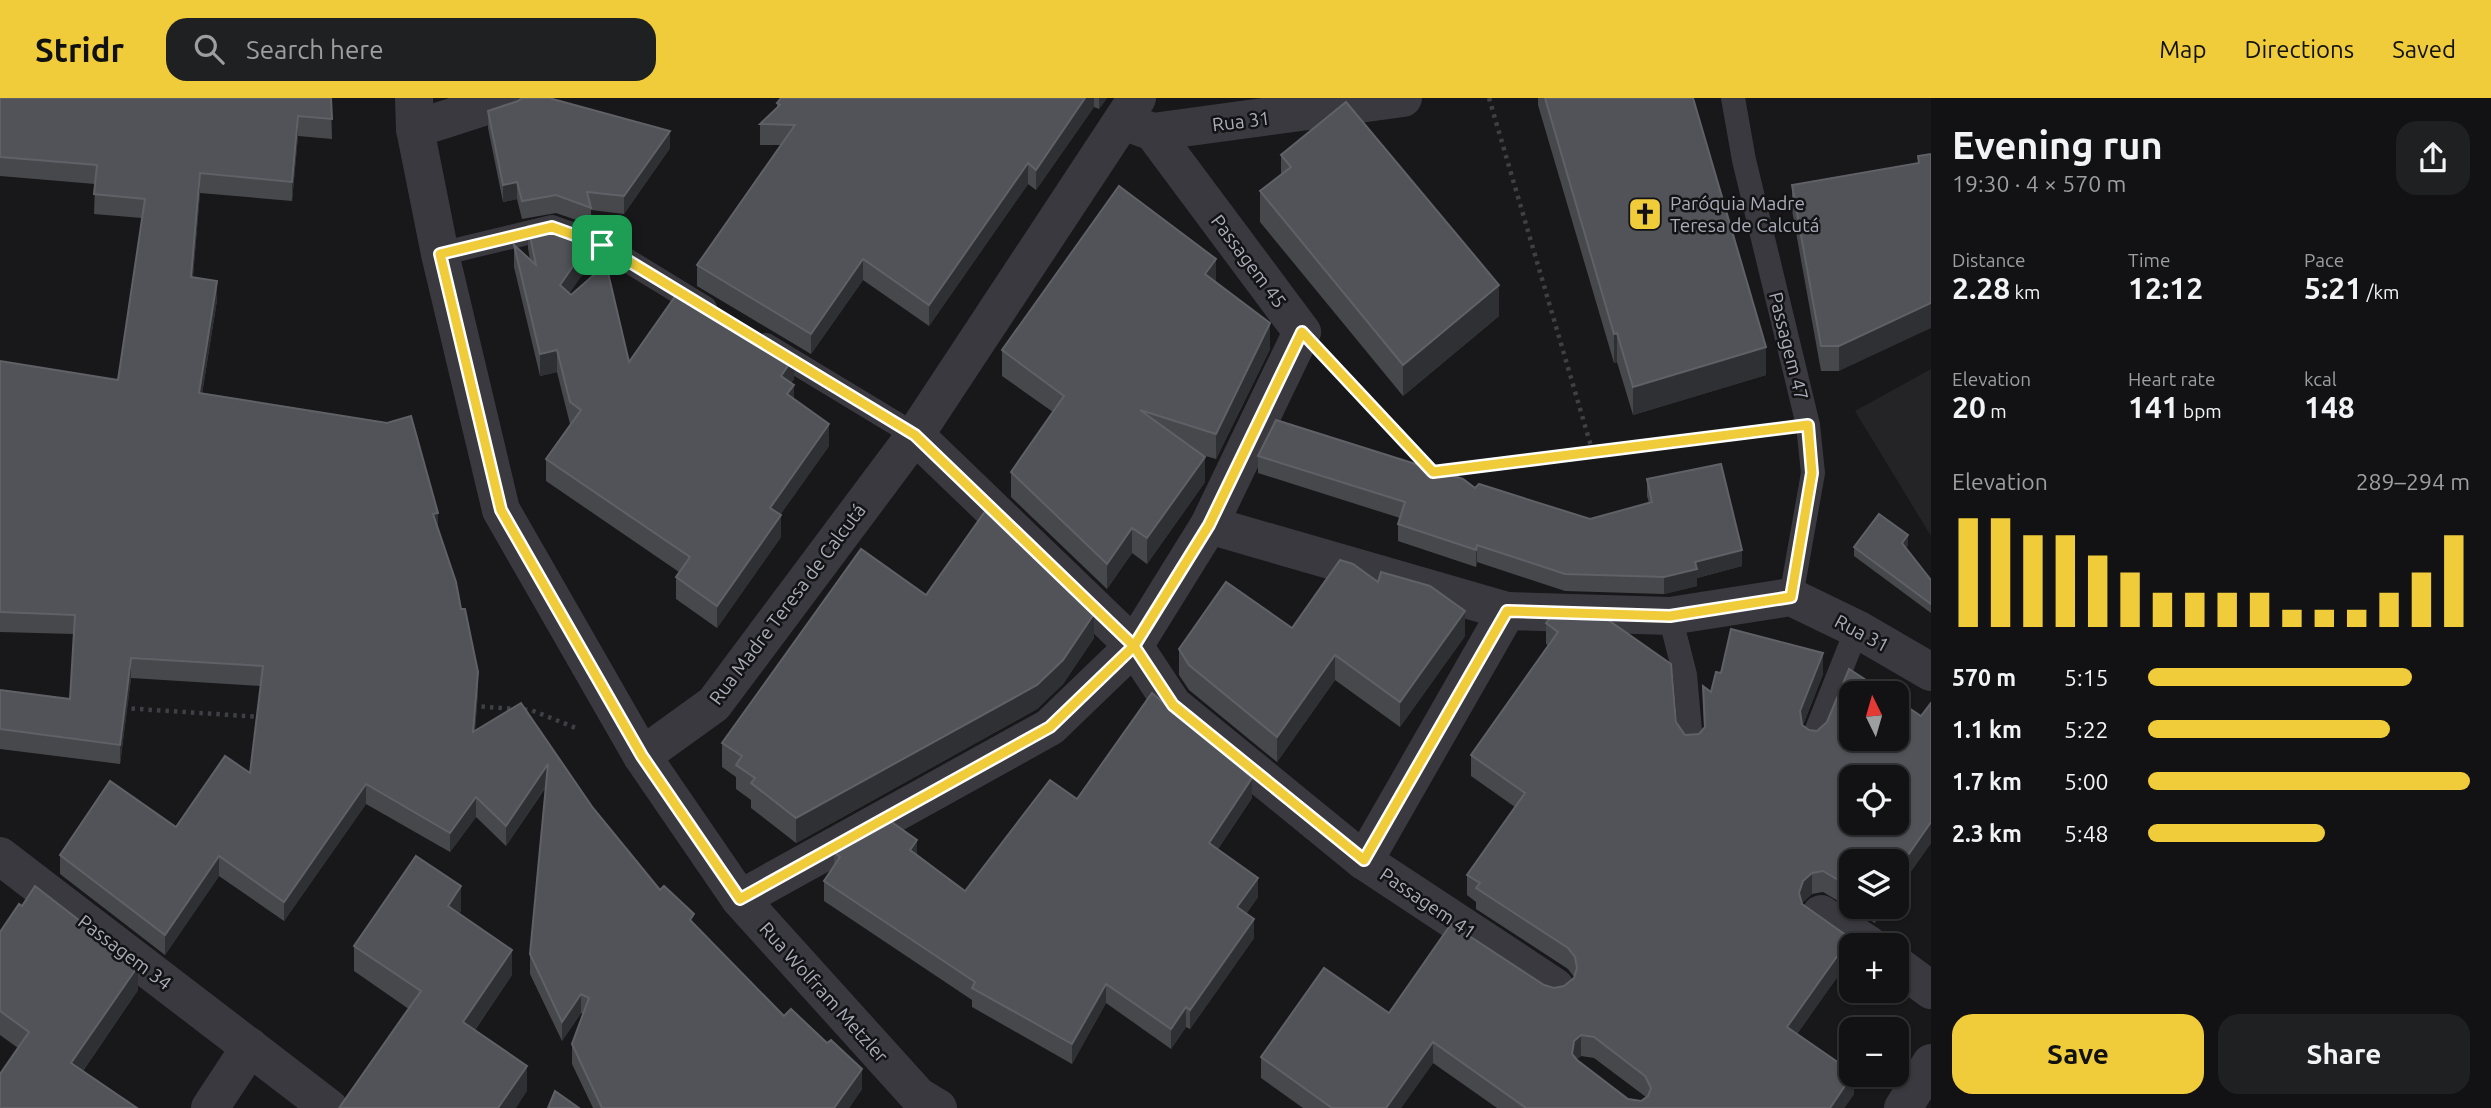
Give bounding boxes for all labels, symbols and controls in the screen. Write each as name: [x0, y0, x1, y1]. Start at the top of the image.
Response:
search box: [166, 18, 656, 81]
icon: search: [190, 30, 228, 68]
text: Stridr: [35, 31, 124, 68]
text: Search here: [246, 35, 383, 64]
text: Map: [2159, 36, 2206, 63]
text: Directions: [2244, 36, 2354, 63]
text: Saved: [2392, 36, 2456, 63]
street label: Rua 31: [1211, 107, 1271, 135]
button: share: [2396, 121, 2470, 195]
text: Evening run: [1952, 124, 2163, 166]
text: 19:30 · 4 × 570 m: [1952, 171, 2126, 196]
place label: Paróquia Madre Teresa de Calcutá: [1670, 192, 1819, 236]
church icon: Paróquia Madre Teresa de Calcutá: [1626, 195, 1664, 233]
street label: Passagem 45: [1207, 210, 1291, 312]
pin: [572, 215, 632, 275]
icon: arrive: [583, 226, 621, 264]
text: Distance: [1952, 249, 2026, 271]
text: Time: [2128, 249, 2170, 271]
text: Pace: [2304, 249, 2344, 271]
text: 2.28: [1952, 271, 2010, 305]
text: 12:12: [2128, 271, 2203, 305]
text: 5:21: [2304, 271, 2362, 305]
text: km: [2010, 281, 2040, 303]
text: /km: [2362, 281, 2400, 303]
street label: Passagem 47: [1765, 290, 1813, 402]
text: Elevation: [1952, 368, 2031, 390]
text: Heart rate: [2128, 368, 2215, 390]
text: kcal: [2304, 368, 2337, 390]
text: 20: [1952, 390, 1986, 424]
text: 141: [2128, 390, 2179, 424]
text: 148: [2304, 390, 2355, 424]
text: m: [1986, 400, 2007, 422]
text: bpm: [2179, 400, 2222, 422]
text: Elevation: [1952, 469, 2048, 494]
text: 289–294 m: [2356, 469, 2470, 494]
street label: Rua Madre Teresa de Calcutá: [704, 499, 870, 709]
street label: Rua 31: [1831, 610, 1893, 656]
text: 570 m: [1952, 665, 2016, 690]
text: 5:15: [2064, 665, 2109, 690]
north arrow: [1839, 681, 1909, 751]
map controls: [1839, 681, 1909, 1087]
text: 1.1 km: [1952, 717, 2022, 742]
text: 5:22: [2064, 717, 2109, 742]
button: locate: [1839, 765, 1909, 835]
text: 1.7 km: [1952, 769, 2022, 794]
text: 5:00: [2064, 769, 2109, 794]
text: 2.3 km: [1952, 821, 2022, 846]
text: 5:48: [2064, 821, 2109, 846]
button: layers: [1839, 849, 1909, 919]
street label: Passagem 41: [1376, 863, 1480, 943]
street label: Passagem 34: [74, 910, 176, 994]
street label: Rua Wolfram Metzler: [755, 917, 893, 1067]
button: +: [1839, 933, 1909, 1003]
button: Save: [1952, 1014, 2204, 1094]
button: Share: [2218, 1014, 2470, 1094]
button: −: [1839, 1017, 1909, 1087]

